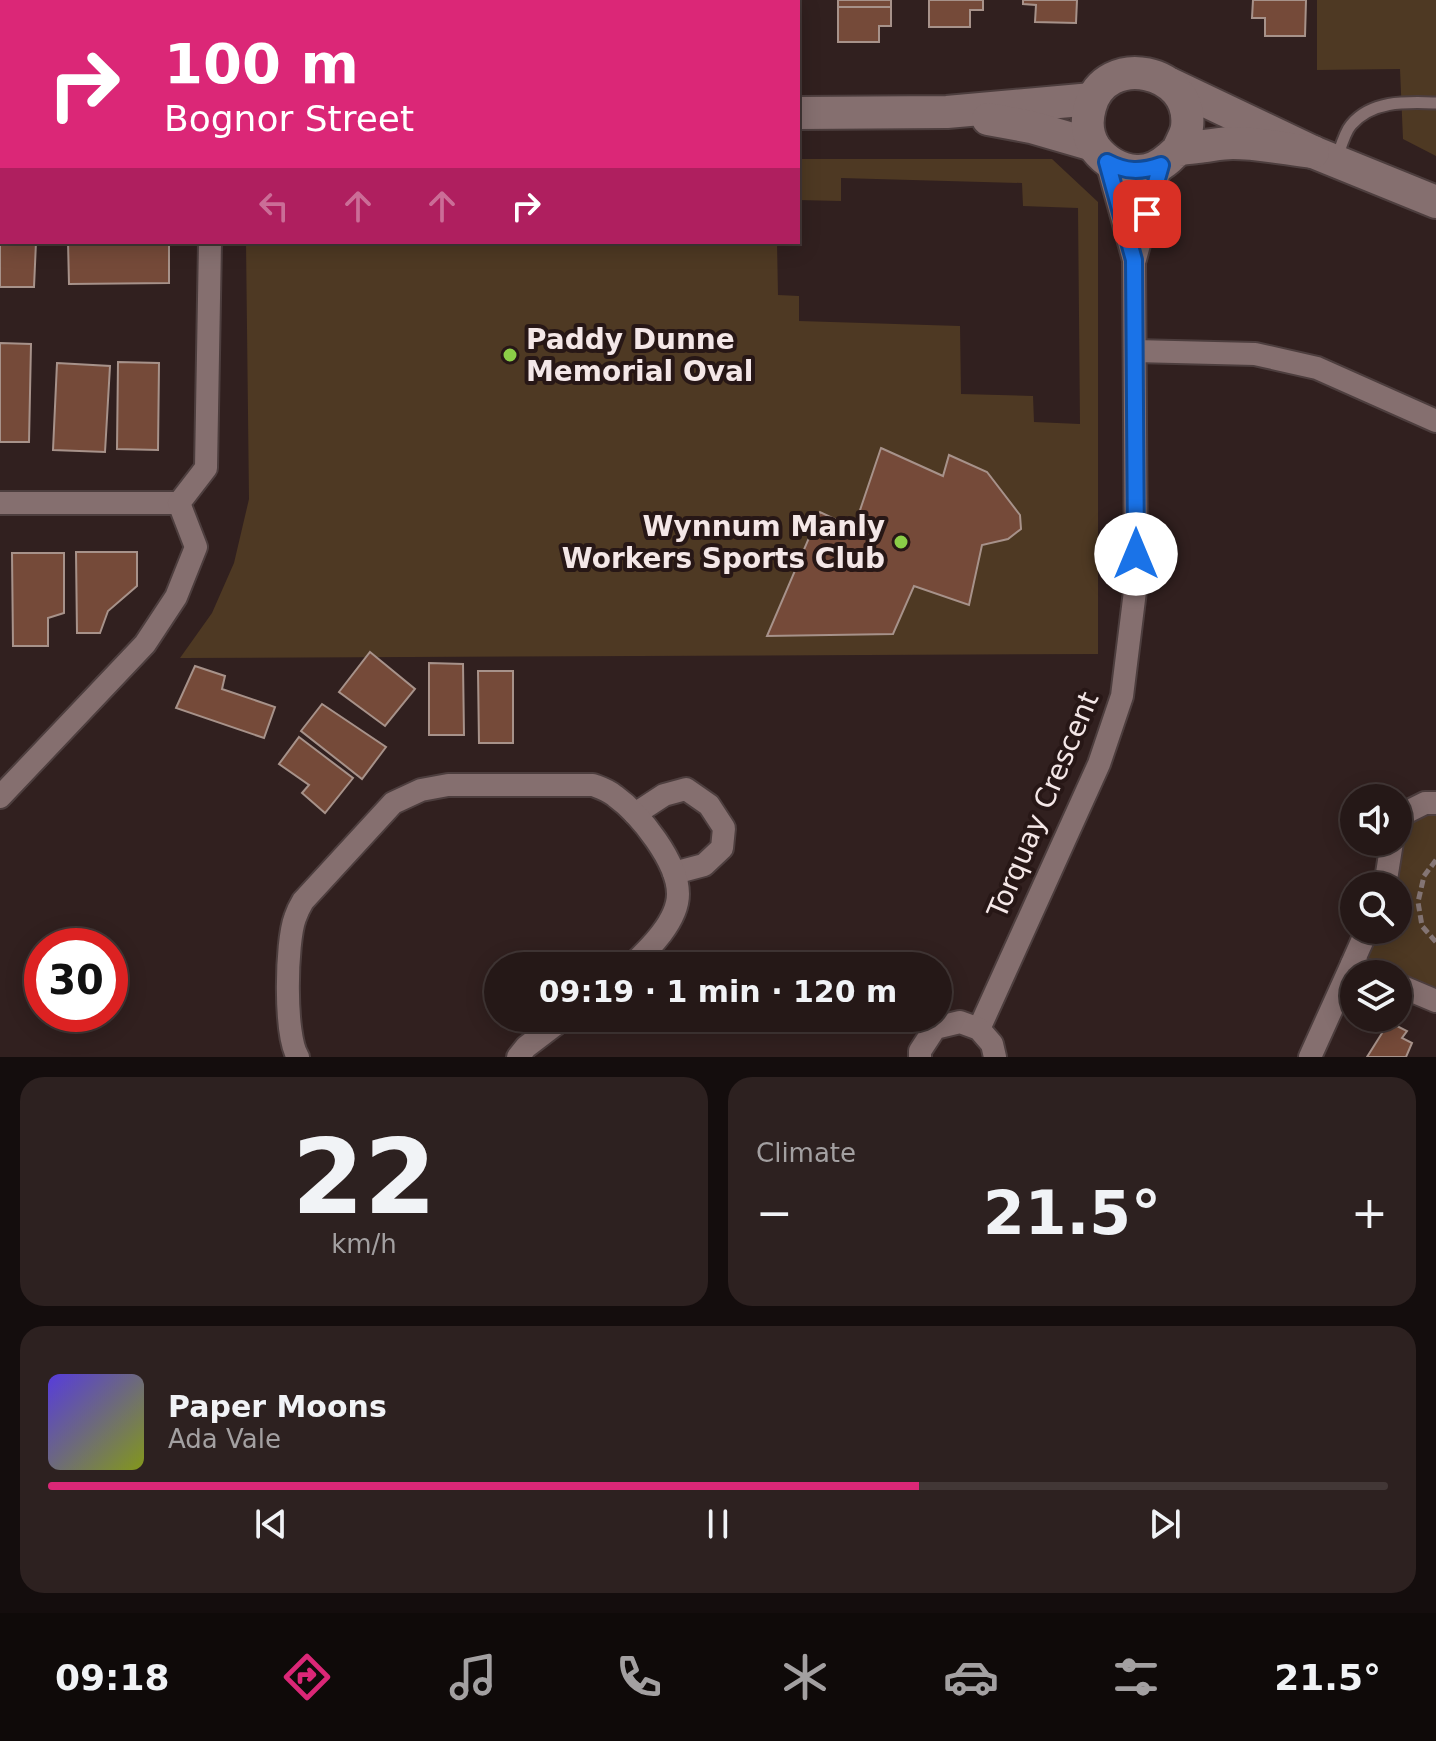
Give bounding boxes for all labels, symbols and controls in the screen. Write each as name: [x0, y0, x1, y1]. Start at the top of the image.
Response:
text: 100 m: [164, 31, 359, 96]
icon: right: [32, 32, 136, 136]
text: Bognor Street: [164, 98, 414, 139]
pin: [1113, 180, 1181, 248]
icon: left: [252, 184, 296, 228]
icon: ahead: [336, 184, 380, 228]
icon: ahead: [420, 184, 464, 228]
icon: right: [504, 184, 548, 228]
icon: arrive: [1125, 192, 1169, 236]
place label: Paddy Dunne Memorial Oval: [526, 323, 753, 388]
marker: Paddy Dunne Memorial Oval: [501, 346, 519, 364]
place label: Wynnum Manly Workers Sports Club: [562, 510, 885, 575]
position arrow: [1094, 512, 1178, 596]
marker: Wynnum Manly Workers Sports Club: [892, 533, 910, 551]
street label: Torquay Crescent: [980, 687, 1106, 924]
map controls: [1340, 784, 1412, 1032]
button: sound: [1340, 784, 1412, 856]
button: search: [1340, 872, 1412, 944]
speed limit sign: 30: [24, 928, 128, 1032]
button: layers: [1340, 960, 1412, 1032]
text: 09:19 · 1 min · 120 m: [539, 974, 897, 1009]
text: 22: [292, 1116, 436, 1238]
text: Climate: [756, 1138, 856, 1168]
text: 21.5°: [983, 1178, 1161, 1248]
text: −: [756, 1187, 793, 1238]
text: +: [1351, 1187, 1388, 1238]
text: km/h: [331, 1229, 397, 1259]
text: Paper Moons: [168, 1389, 387, 1424]
text: Ada Vale: [168, 1424, 281, 1454]
icon: previous: [249, 1502, 293, 1546]
icon: pause: [696, 1502, 740, 1546]
icon: next: [1143, 1502, 1187, 1546]
icon: directions: [279, 1649, 335, 1705]
icon: music: [445, 1649, 501, 1705]
icon: phone: [611, 1649, 667, 1705]
icon: climate: [777, 1649, 833, 1705]
icon: car: [943, 1649, 999, 1705]
icon: filters: [1108, 1649, 1164, 1705]
text: 09:18: [55, 1657, 170, 1698]
text: 21.5°: [1274, 1657, 1381, 1698]

